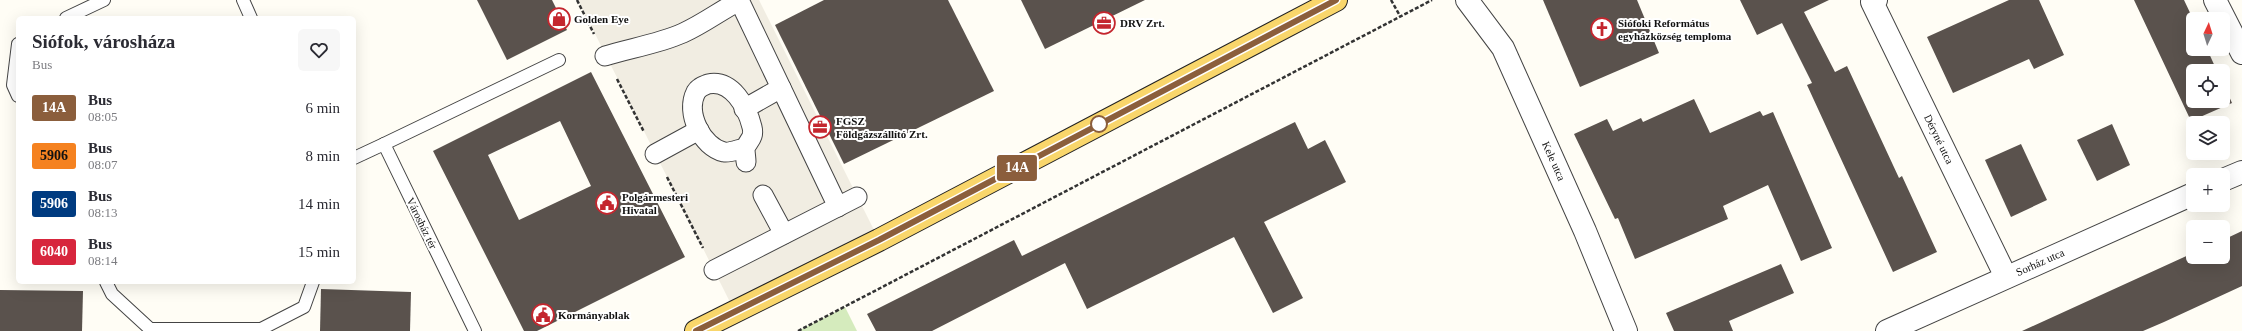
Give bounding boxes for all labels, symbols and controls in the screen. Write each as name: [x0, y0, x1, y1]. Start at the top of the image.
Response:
shop icon: Golden Eye: [546, 6, 572, 32]
office icon: DRV Zrt.: [1091, 10, 1117, 36]
north arrow: [2186, 12, 2230, 56]
map controls: [2186, 12, 2230, 264]
place label: Golden Eye: [574, 13, 629, 25]
church icon: Siófoki Református egyházközség temploma: [1589, 16, 1615, 42]
place label: DRV Zrt.: [1120, 17, 1165, 29]
place label: Siófoki Református egyházközség temploma: [1618, 17, 1732, 42]
button: heart: [298, 29, 340, 71]
text: Siófok, városháza: [32, 31, 175, 52]
text: Bus: [32, 57, 52, 72]
button: locate: [2186, 64, 2230, 108]
text: Bus: [88, 92, 112, 108]
text: 14A: [42, 100, 66, 115]
text: 6 min: [305, 100, 340, 116]
text: 08:05: [88, 109, 118, 124]
street label: Déryné utca: [1922, 112, 1956, 166]
office icon: FGSZ Földgázszállító Zrt.: [807, 114, 833, 140]
place label: FGSZ Földgázszállító Zrt.: [836, 115, 928, 140]
unlabelled marker: [1090, 115, 1108, 133]
button: layers: [2186, 116, 2230, 160]
street label: Kele utca: [1540, 139, 1568, 183]
text: Bus: [88, 140, 112, 156]
text: 5906: [40, 148, 68, 163]
text: 8 min: [305, 148, 340, 164]
line badge: 14A: [994, 155, 1040, 181]
text: 08:07: [88, 157, 118, 172]
text: 14A: [1005, 160, 1029, 175]
button: +: [2186, 168, 2230, 212]
text: Bus: [88, 188, 112, 204]
public building icon: Polgármesteri Hivatal: [594, 190, 620, 216]
place label: Polgármesteri Hivatal: [622, 191, 688, 216]
street label: Városház tér: [404, 195, 440, 251]
text: 5906: [40, 196, 68, 211]
text: 14 min: [298, 196, 340, 212]
text: 08:13: [88, 205, 118, 220]
button: −: [2186, 220, 2230, 264]
text: Bus: [88, 236, 112, 252]
text: 6040: [40, 244, 68, 259]
text: 15 min: [298, 244, 340, 260]
street label: Sorház utca: [2014, 246, 2066, 278]
text: 08:14: [88, 253, 118, 268]
public building icon: Kormányablak: [530, 302, 556, 328]
place label: Kormányablak: [558, 309, 630, 321]

